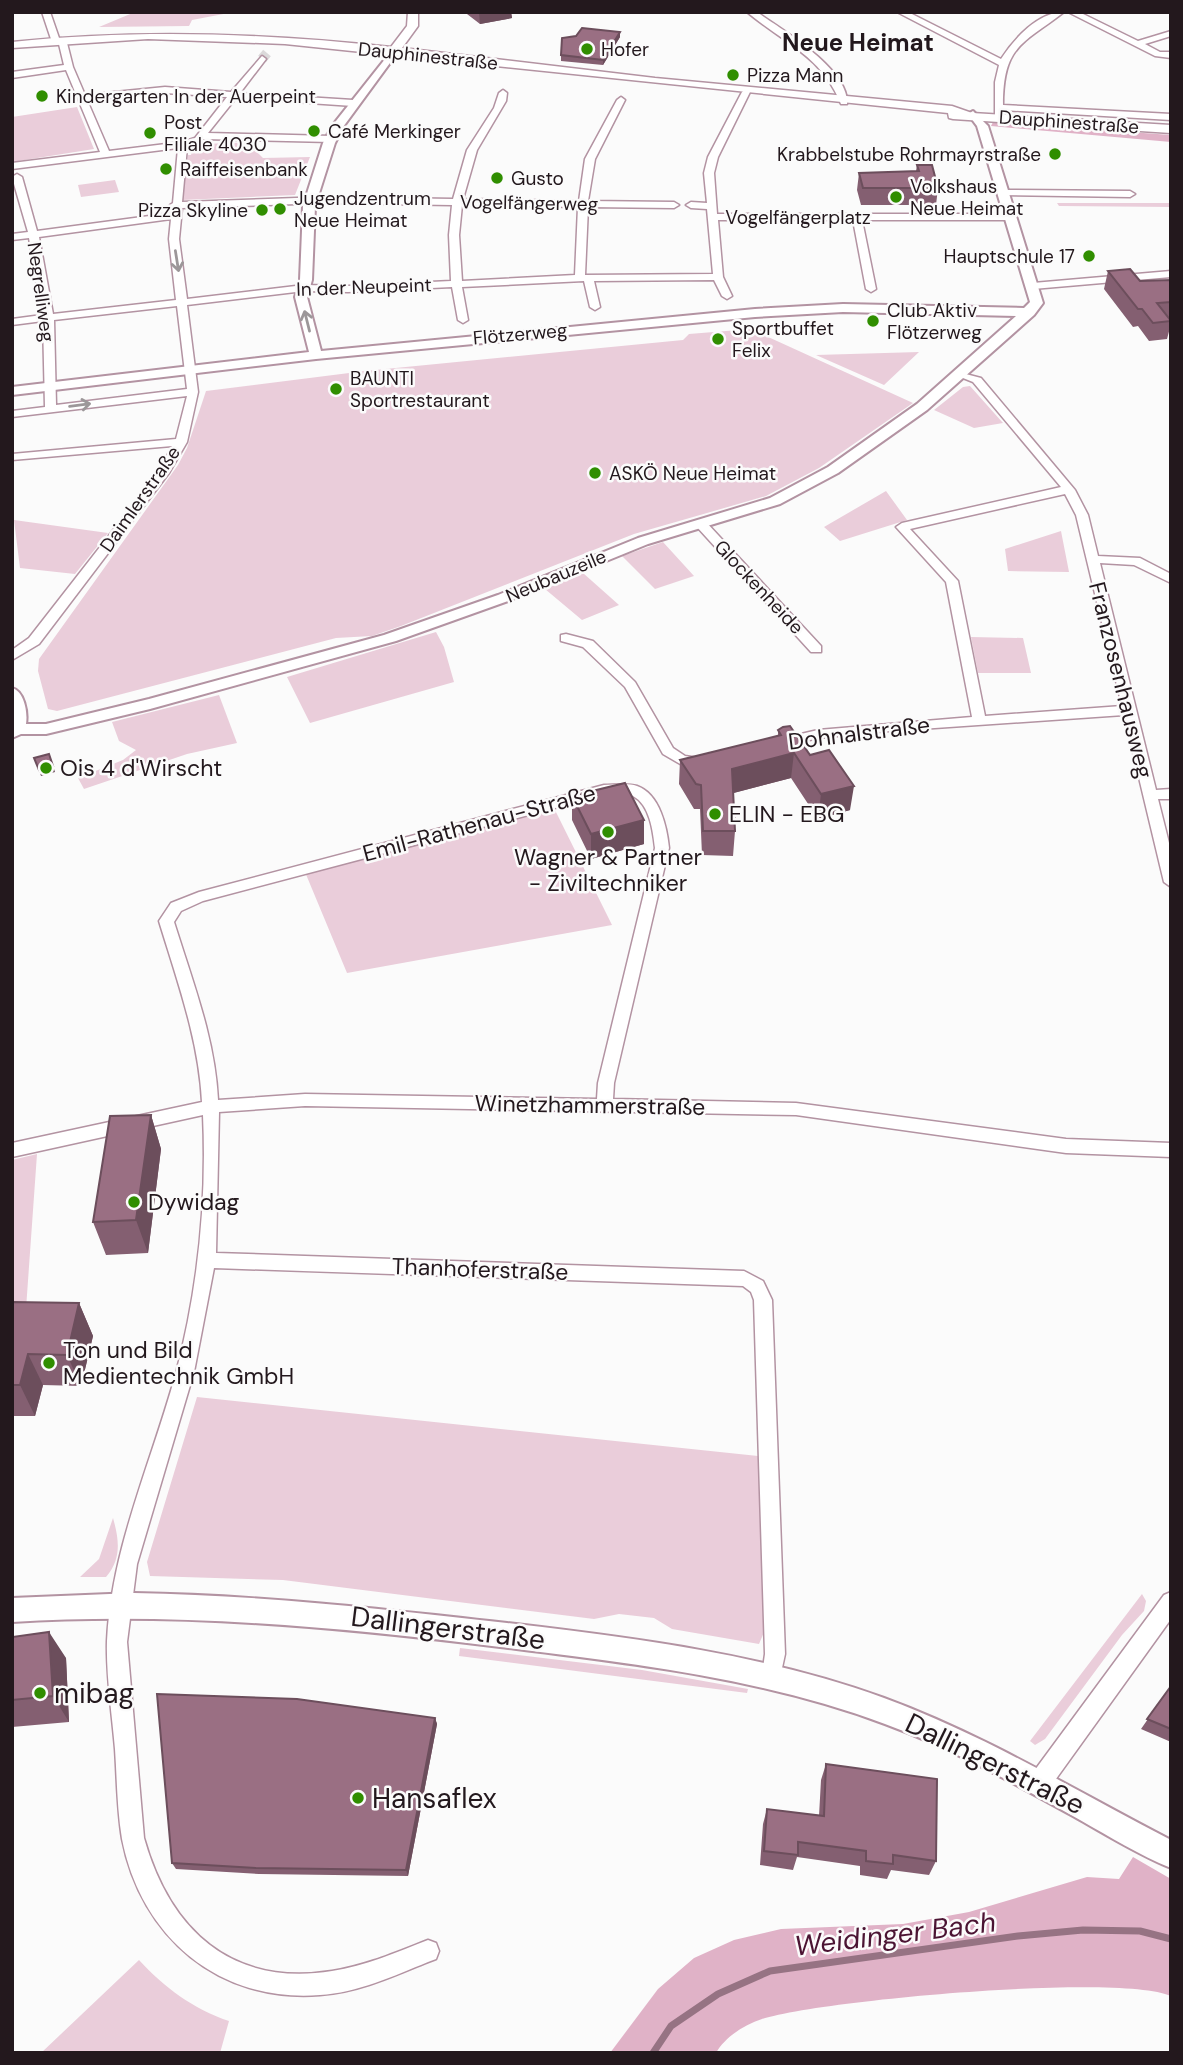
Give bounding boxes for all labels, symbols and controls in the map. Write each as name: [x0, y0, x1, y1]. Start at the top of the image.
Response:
district label: Neue Heimat: [782, 27, 934, 58]
street label: Dauphinestraße: [357, 36, 499, 76]
place label: Hofer: [601, 37, 649, 62]
marker: Hofer: [579, 41, 595, 57]
place label: Pizza Mann: [747, 63, 844, 88]
marker: Pizza Mann: [725, 67, 741, 83]
place label: Kindergarten In der Auerpeint: [56, 84, 316, 109]
marker: Kindergarten In der Auerpeint: [34, 88, 50, 104]
street label: Dauphinestraße: [998, 105, 1140, 139]
place label: Post Filiale 4030: [164, 110, 267, 157]
place label: Café Merkinger: [328, 119, 461, 144]
marker: Café Merkinger: [306, 123, 322, 139]
marker: Post Filiale 4030: [142, 125, 158, 141]
place label: Krabbelstube Rohrmayrstraße: [777, 142, 1041, 167]
marker: Krabbelstube Rohrmayrstraße: [1047, 146, 1063, 162]
place label: Raiffeisenbank: [180, 157, 308, 182]
marker: Raiffeisenbank: [158, 161, 174, 177]
place label: Gusto: [511, 166, 564, 191]
marker: Gusto: [489, 170, 505, 186]
place label: Volkshaus Neue Heimat: [910, 174, 1023, 221]
place label: Jugendzentrum Neue Heimat: [294, 186, 431, 233]
street label: Vogelfängerweg: [460, 189, 599, 217]
marker: Volkshaus Neue Heimat: [888, 189, 904, 205]
place label: Pizza Skyline: [138, 198, 248, 223]
marker: Jugendzentrum Neue Heimat: [272, 201, 288, 217]
marker: Pizza Skyline: [254, 202, 270, 218]
street label: Vogelfängerplatz: [725, 205, 871, 230]
street label: Negrelliweg: [22, 241, 60, 344]
place label: Hauptschule 17: [944, 244, 1075, 269]
marker: Hauptschule 17: [1081, 248, 1097, 264]
one-way arrow: [170, 249, 183, 272]
street label: In der Neupeint: [296, 272, 432, 302]
place label: Club Aktiv Flötzerweg: [887, 298, 982, 345]
one-way arrow: [300, 311, 313, 333]
marker: Club Aktiv Flötzerweg: [865, 313, 881, 329]
place label: Sportbuffet Felix: [732, 316, 834, 363]
street label: Flötzerweg: [472, 317, 569, 351]
marker: Sportbuffet Felix: [710, 331, 726, 347]
place label: BAUNTI Sportrestaurant: [350, 366, 490, 413]
marker: BAUNTI Sportrestaurant: [328, 381, 344, 397]
one-way arrow: [68, 399, 91, 412]
street label: Daimlerstraße: [94, 441, 186, 557]
place label: ASKÖ Neue Heimat: [609, 461, 776, 486]
marker: ASKÖ Neue Heimat: [587, 465, 603, 481]
street label: Glockenheide: [709, 534, 809, 640]
street label: Neubauzeile: [502, 544, 610, 608]
street label: Franzosenhausweg: [1082, 579, 1160, 782]
street label: Dohnalstraße: [786, 709, 932, 757]
place label: Ois 4 d'Wirscht: [60, 753, 222, 783]
marker: Ois 4 d'Wirscht: [38, 760, 54, 776]
street label: Emil-Rathenau-Straße: [359, 777, 599, 869]
place label: ELIN - EBG: [729, 799, 844, 829]
marker: ELIN - EBG: [707, 806, 723, 822]
marker: Wagner & Partner - Ziviltechniker: [600, 824, 616, 840]
place label: Wagner & Partner - Ziviltechniker: [514, 842, 702, 898]
street label: Winetzhammerstraße: [474, 1088, 706, 1122]
place label: Dywidag: [148, 1187, 240, 1217]
marker: Dywidag: [126, 1194, 142, 1210]
street label: Thanhoferstraße: [391, 1251, 569, 1287]
place label: Ton und Bild Medientechnik GmbH: [63, 1335, 294, 1391]
marker: Ton und Bild Medientechnik GmbH: [41, 1355, 57, 1371]
street label: Dallingerstraße: [349, 1598, 547, 1658]
place label: mibag: [54, 1675, 134, 1712]
marker: mibag: [32, 1685, 48, 1701]
street label: Dallingerstraße: [899, 1705, 1091, 1823]
place label: Hansaflex: [372, 1780, 497, 1817]
marker: Hansaflex: [350, 1790, 366, 1806]
water label: Weidinger Bach: [792, 1903, 998, 1965]

